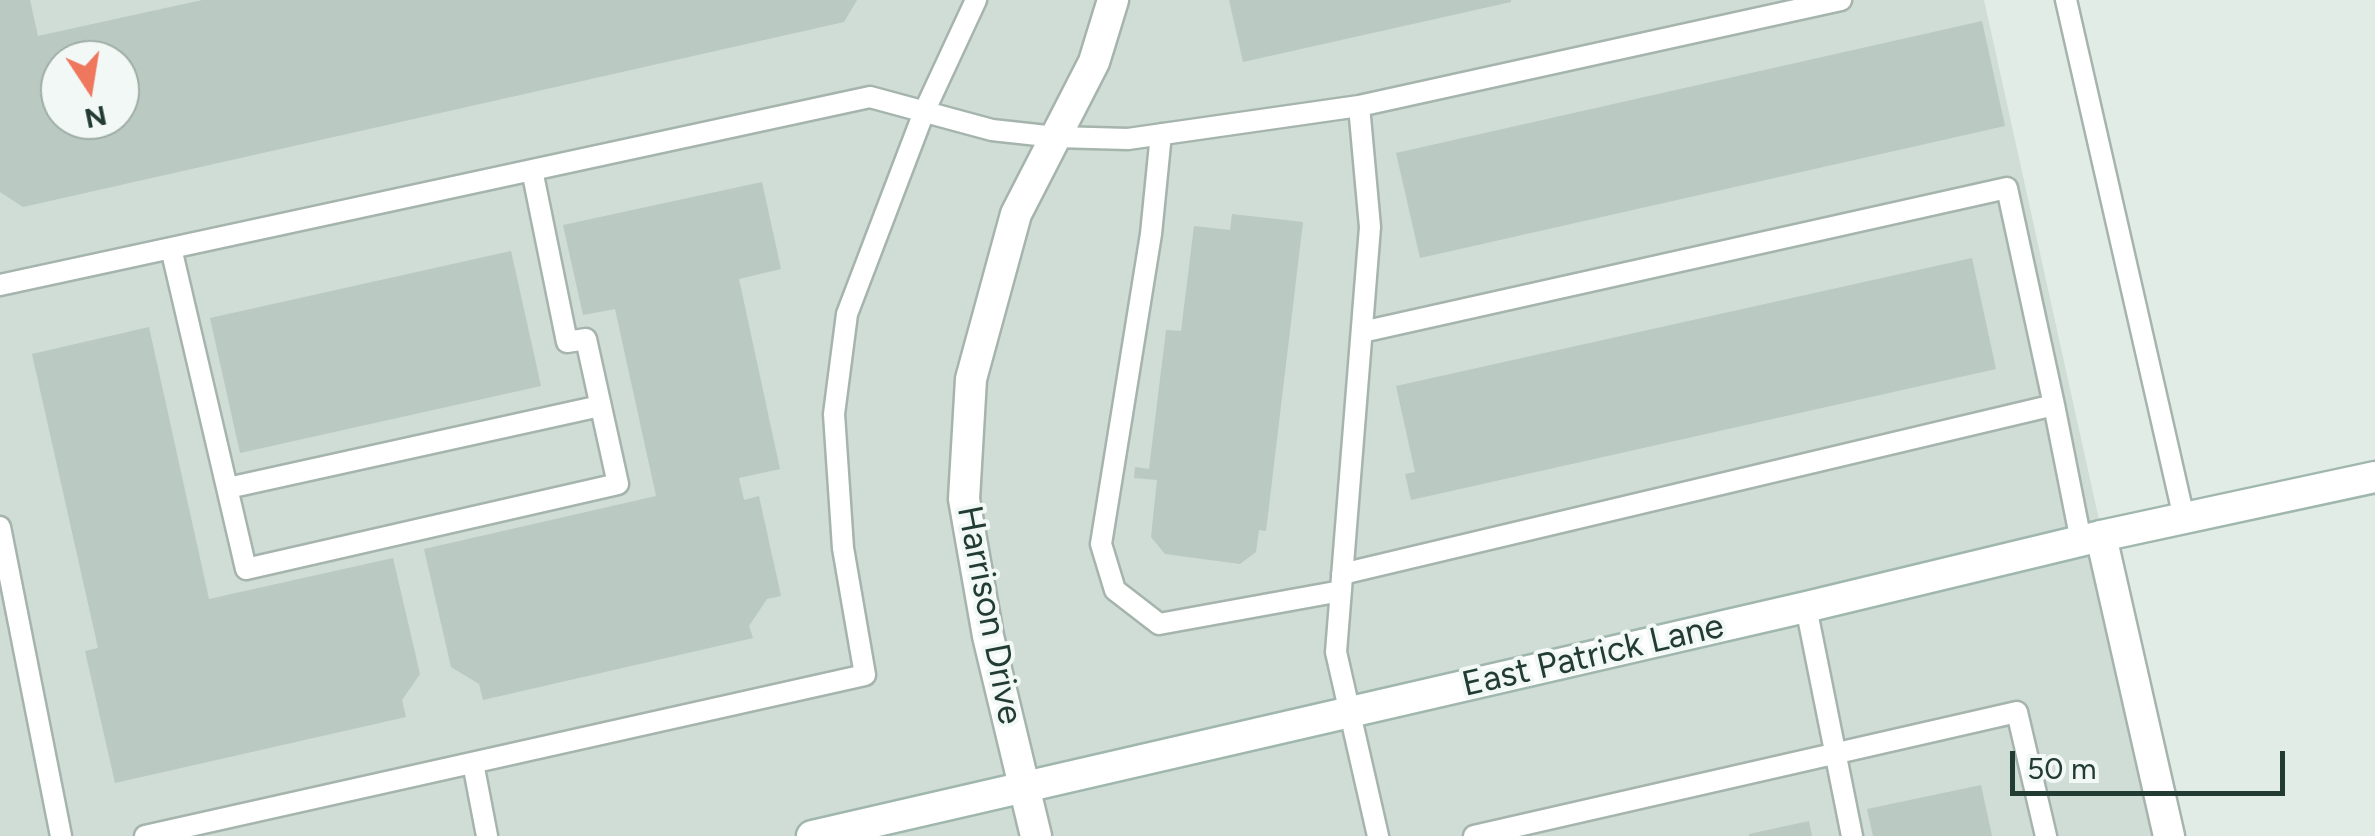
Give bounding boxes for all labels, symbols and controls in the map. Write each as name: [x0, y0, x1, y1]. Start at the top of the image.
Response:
north arrow: [40, 40, 140, 140]
text: N: [82, 99, 110, 136]
street label: Harrison Drive: [947, 502, 1031, 728]
street label: East Patrick Lane: [1458, 606, 1728, 706]
scale bar: [2015, 731, 2290, 793]
text: 50 m: [2027, 750, 2096, 787]

